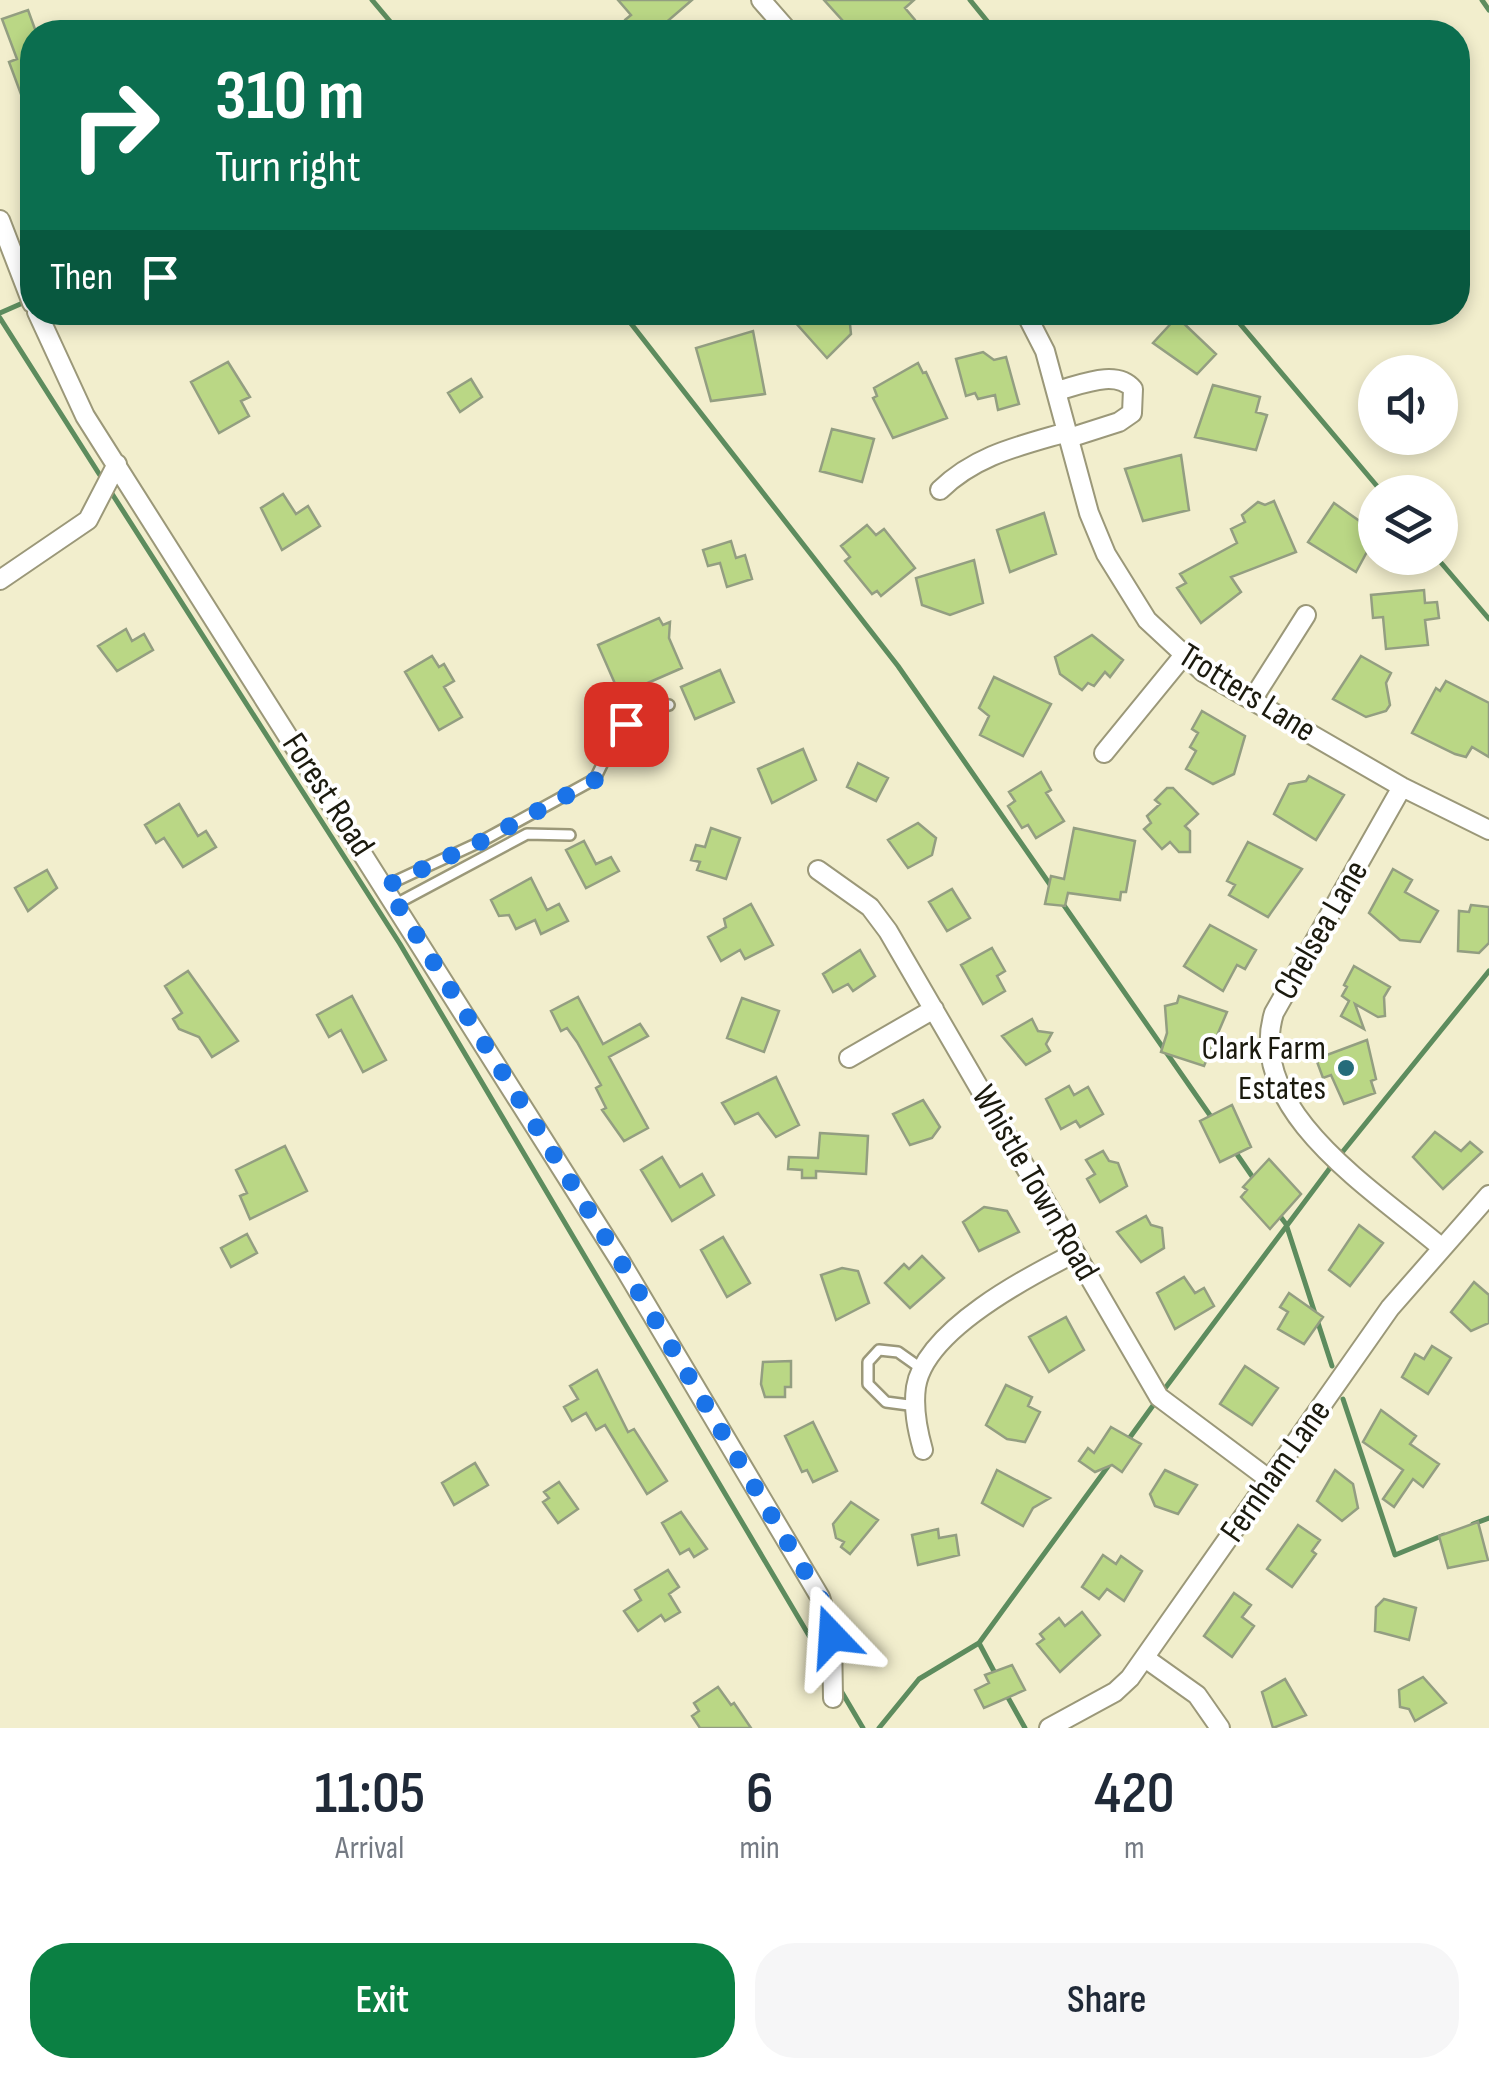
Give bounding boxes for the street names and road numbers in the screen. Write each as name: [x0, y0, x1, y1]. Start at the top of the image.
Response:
street label: Trotters Lane: [1170, 634, 1324, 752]
street label: Forest Road: [272, 725, 384, 865]
street label: Chelsea Lane: [1264, 853, 1378, 1007]
street label: Whistle Town Road: [962, 1078, 1108, 1288]
street label: Fernham Lane: [1211, 1392, 1341, 1550]

